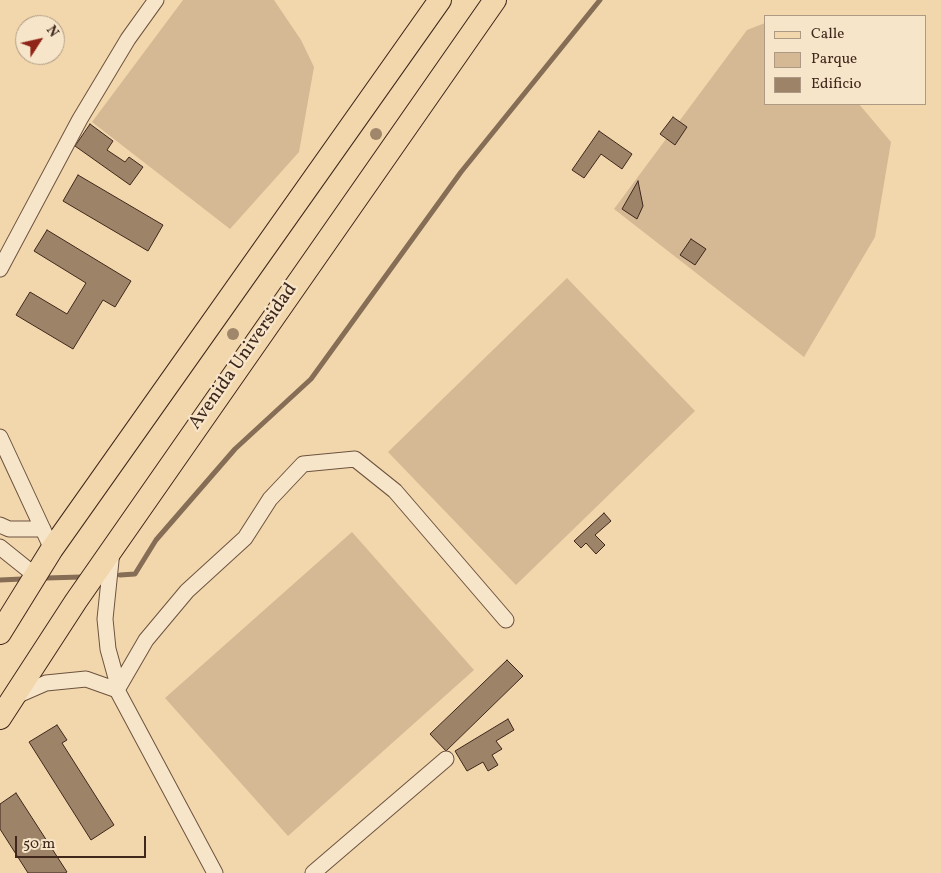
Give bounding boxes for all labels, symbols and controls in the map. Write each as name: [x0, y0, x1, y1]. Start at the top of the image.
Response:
north arrow: [15, 15, 65, 65]
legend: [764, 15, 926, 105]
text: N: [41, 22, 63, 41]
text: Calle: [811, 24, 844, 45]
text: Parque: [811, 49, 857, 70]
text: Edificio: [811, 74, 862, 95]
street label: Avenida Universidad: [185, 279, 303, 435]
scale bar: [18, 826, 149, 858]
text: 50 m: [23, 834, 55, 855]

